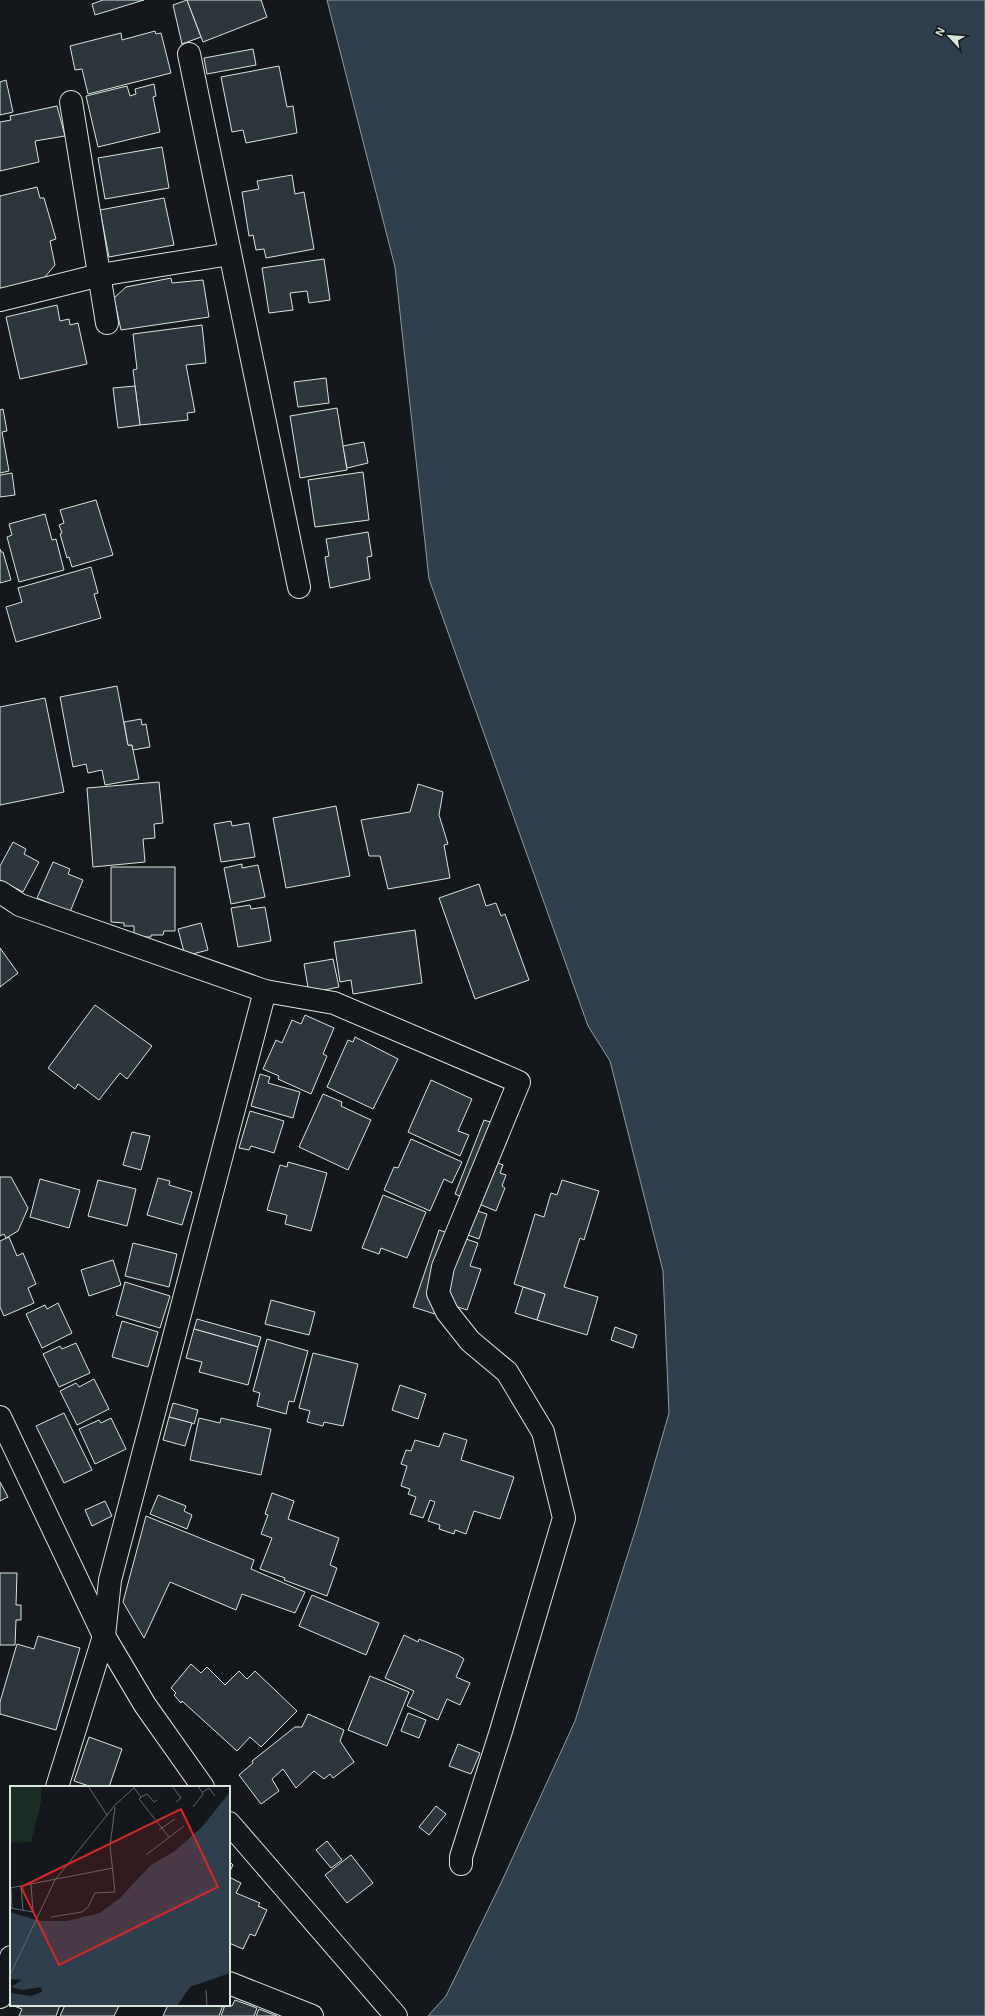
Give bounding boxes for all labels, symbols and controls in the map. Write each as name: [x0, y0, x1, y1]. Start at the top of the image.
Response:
north arrow: [929, 16, 969, 56]
text: N: [933, 25, 947, 38]
inset map: [10, 1786, 230, 2006]

